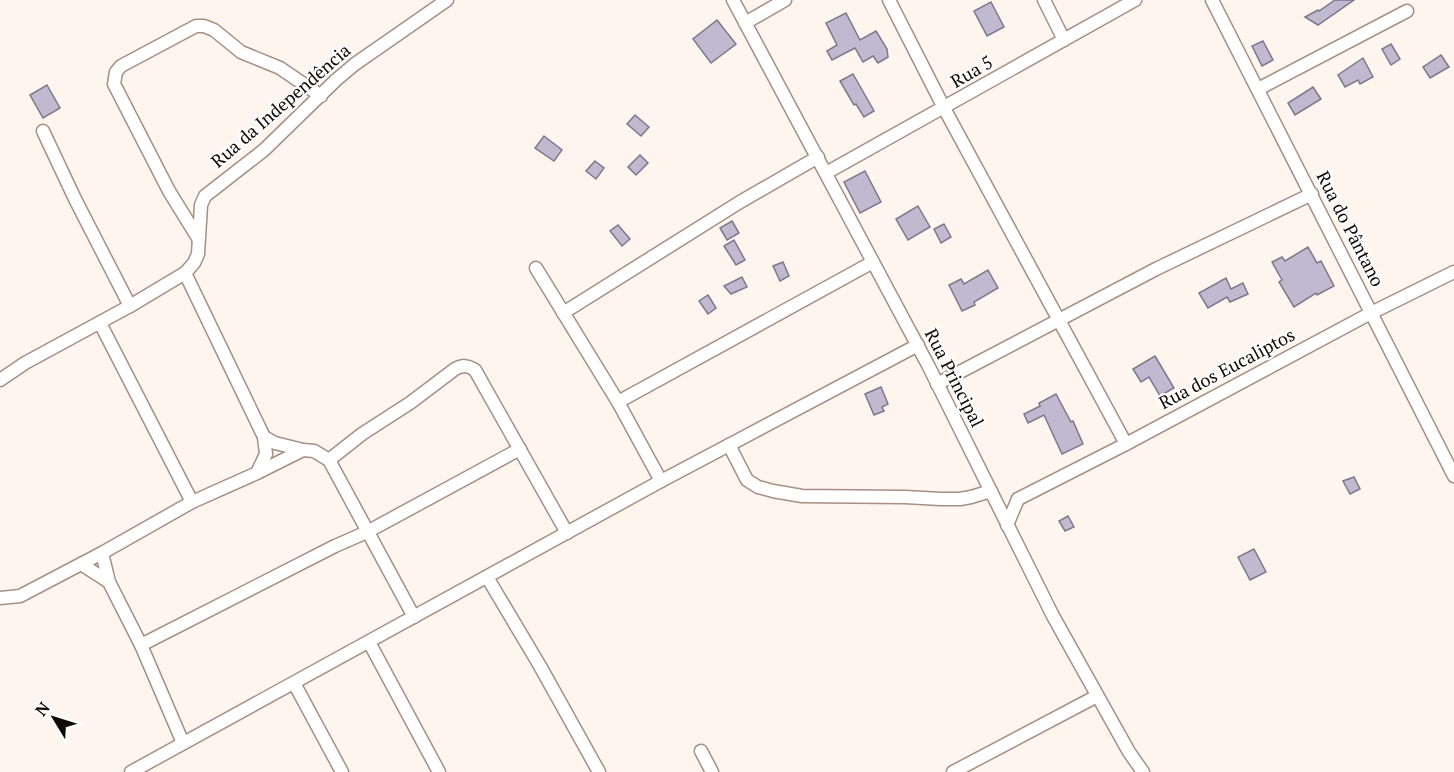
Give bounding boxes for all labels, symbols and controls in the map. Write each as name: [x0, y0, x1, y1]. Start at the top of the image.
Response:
street label: Rua da Independência: [206, 38, 355, 172]
street label: Rua 5: [946, 50, 997, 93]
street label: Rua do Pântano: [1311, 167, 1390, 290]
street label: Rua dos Eucaliptos: [1154, 322, 1299, 414]
street label: Rua Principal: [920, 324, 990, 431]
north arrow: [24, 688, 84, 748]
text: N: [30, 697, 55, 720]

